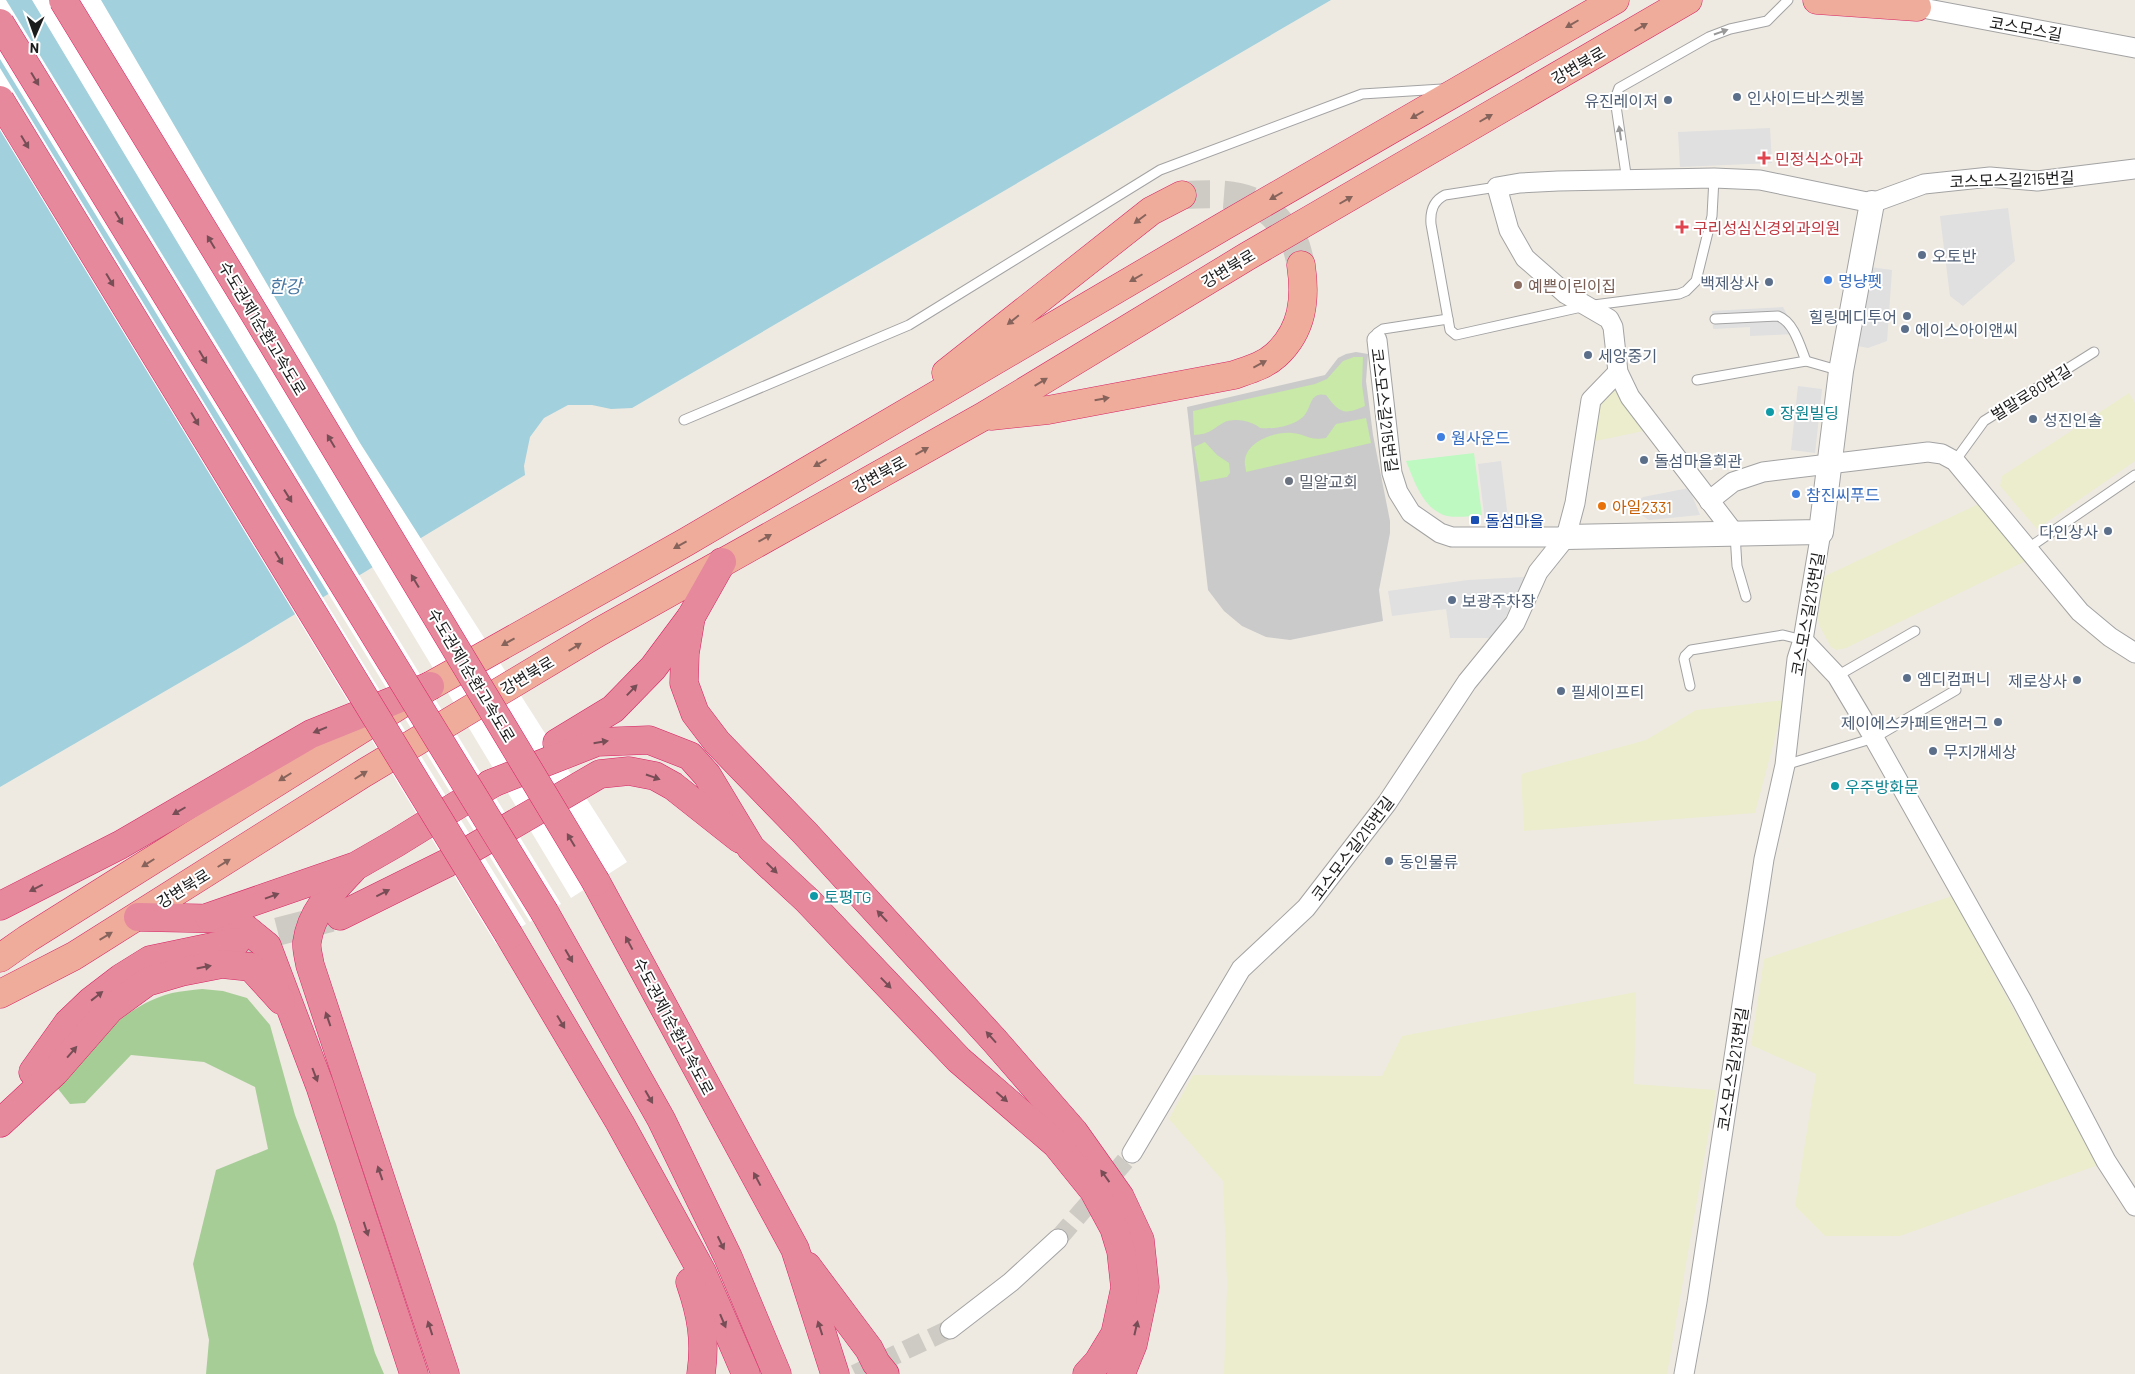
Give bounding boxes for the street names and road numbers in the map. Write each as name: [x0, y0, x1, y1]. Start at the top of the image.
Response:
street label: 코스모스길: [1988, 12, 2064, 44]
street label: 강변북로: [1548, 42, 1608, 88]
street label: 코스모스길215번길: [1949, 167, 2075, 191]
street label: 강변북로: [1198, 245, 1258, 291]
street label: 수도권제1순환고속도로: [216, 258, 311, 399]
street label: 코스모스길215번길: [1368, 347, 1402, 473]
street label: 벌말로80번길: [1987, 360, 2075, 424]
street label: 강변북로: [849, 451, 910, 497]
street label: 코스모스길213번길: [1787, 551, 1827, 677]
street label: 수도권제1순환고속도로: [425, 605, 520, 746]
street label: 강변북로: [497, 652, 557, 698]
street label: 코스모스길215번길: [1307, 792, 1397, 904]
street label: 강변북로: [153, 864, 213, 912]
street label: 수도권제1순환고속도로: [630, 954, 718, 1098]
street label: 코스모스길213번길: [1713, 1006, 1751, 1132]

